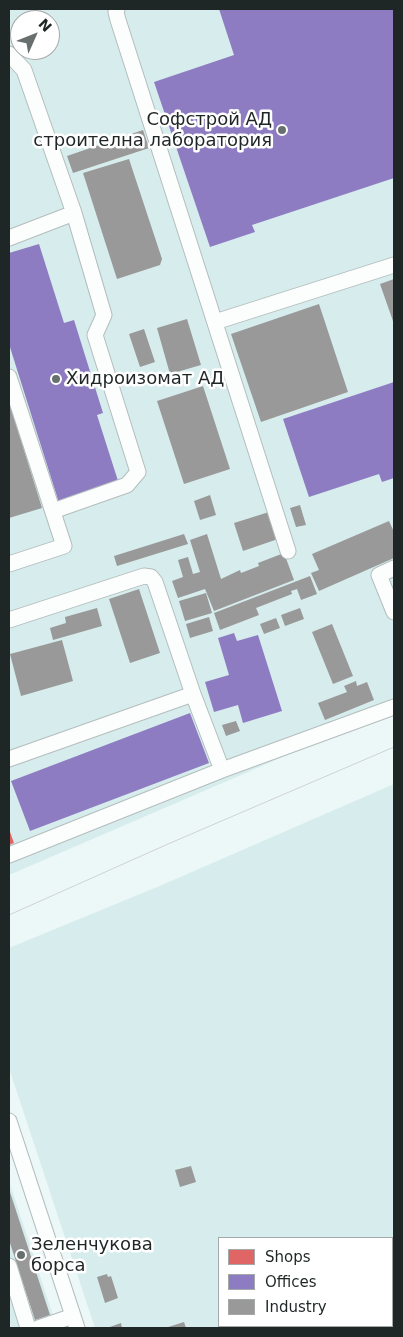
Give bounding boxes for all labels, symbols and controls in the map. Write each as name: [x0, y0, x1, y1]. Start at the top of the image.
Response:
north arrow: [10, 10, 60, 60]
text: N: [35, 16, 55, 35]
place label: Софстрой АД строителна лаборатория: [33, 109, 272, 152]
marker: Софстрой АД строителна лаборатория: [276, 124, 288, 136]
place label: Хидроизомат АД: [66, 368, 224, 390]
marker: Хидроизомат АД: [50, 373, 62, 385]
place label: Зеленчукова борса: [31, 1234, 153, 1276]
legend: [218, 1237, 393, 1327]
text: Shops: [265, 1248, 311, 1266]
marker: Зеленчукова борса: [15, 1249, 27, 1261]
text: Offices: [265, 1273, 317, 1291]
text: Industry: [265, 1298, 327, 1316]

